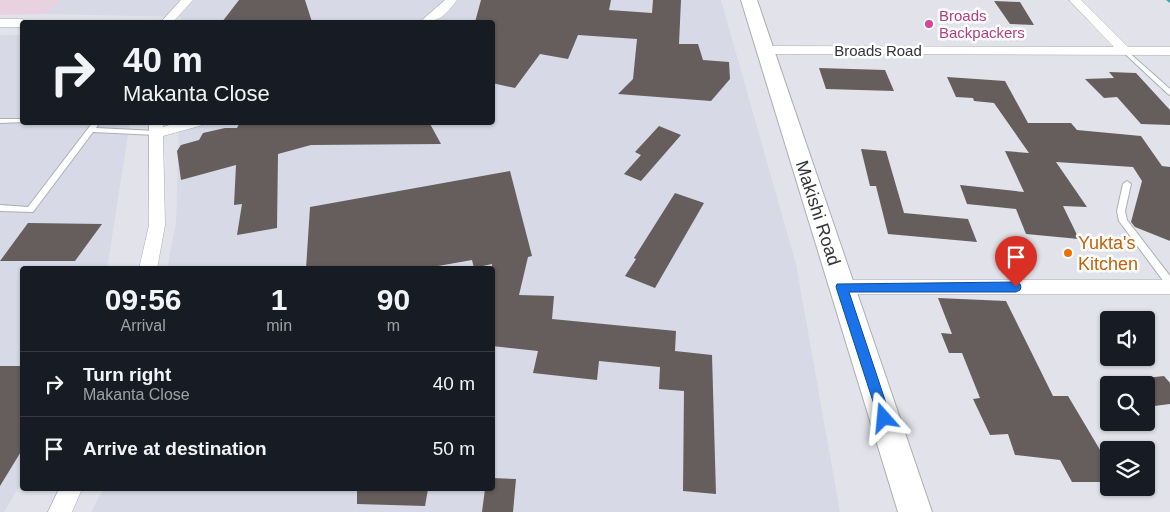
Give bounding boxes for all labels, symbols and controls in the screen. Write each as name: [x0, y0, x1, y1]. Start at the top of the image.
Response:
place label: Broads Backpackers: [939, 7, 1025, 41]
marker: Broads Backpackers: [923, 18, 935, 30]
icon: right: [40, 40, 105, 105]
text: 40 m: [123, 40, 203, 79]
street label: Broads Road: [834, 42, 922, 59]
text: Makanta Close: [123, 81, 270, 106]
street label: Makishi Road: [792, 158, 844, 268]
place label: Yukta's Kitchen: [1078, 233, 1138, 274]
pin: [995, 236, 1037, 287]
icon: arrive: [1002, 243, 1030, 271]
marker: Yukta's Kitchen: [1062, 247, 1074, 259]
text: 09:56: [105, 283, 182, 316]
text: 1: [271, 283, 288, 316]
text: 90: [377, 283, 410, 316]
map controls: [1100, 311, 1155, 496]
button: sound: [1100, 311, 1155, 366]
text: Arrival: [120, 317, 166, 334]
text: min: [266, 317, 292, 334]
text: m: [387, 317, 400, 334]
text: Turn right: [83, 364, 171, 385]
icon: right: [40, 370, 68, 398]
text: 40 m: [433, 373, 475, 394]
button: search: [1100, 376, 1155, 431]
text: Makanta Close: [83, 386, 190, 403]
position arrow: [857, 391, 909, 443]
icon: arrive: [40, 435, 68, 463]
text: Arrive at destination: [83, 438, 267, 459]
text: 50 m: [433, 438, 475, 459]
button: layers: [1100, 441, 1155, 496]

